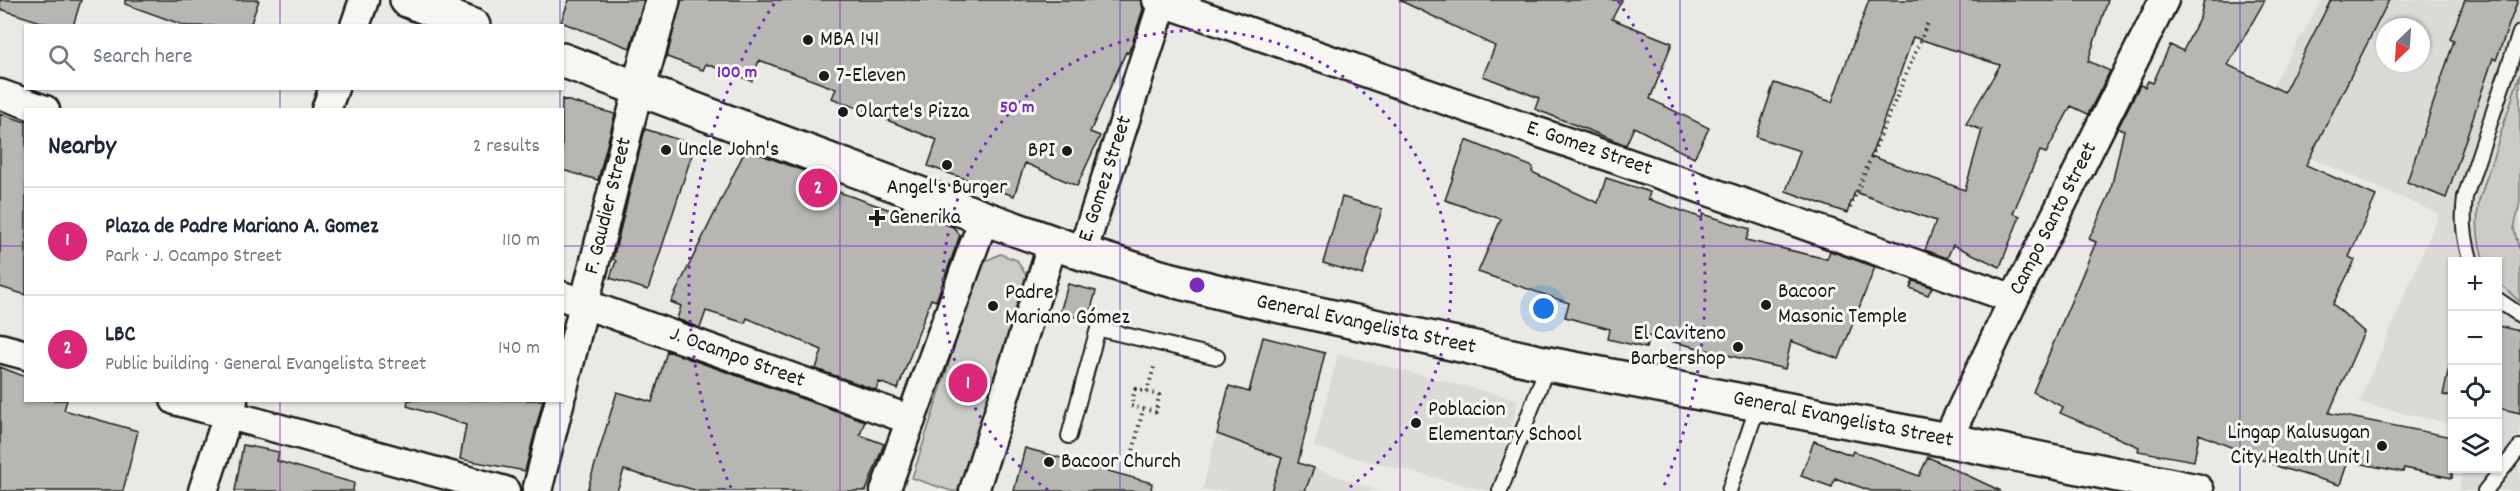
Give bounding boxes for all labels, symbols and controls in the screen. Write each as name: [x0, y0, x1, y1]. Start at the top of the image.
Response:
north arrow: [2376, 18, 2430, 72]
search box: [24, 24, 564, 90]
place label: MBA 141: [820, 25, 879, 56]
marker: MBA 141: [801, 33, 815, 47]
icon: search: [45, 41, 78, 74]
text: Search here: [93, 42, 192, 73]
text: 100 m: [717, 61, 757, 86]
place label: 7-Eleven: [836, 61, 906, 92]
marker: 7-Eleven: [817, 69, 831, 83]
text: 50 m: [1000, 96, 1034, 121]
place label: Olarte's Pizza: [855, 97, 970, 128]
marker: Olarte's Pizza: [836, 105, 850, 119]
street label: E. Gomez Street: [1071, 112, 1141, 246]
street label: E. Gomez Street: [1522, 113, 1656, 185]
text: Nearby: [48, 129, 116, 166]
text: 2 results: [473, 133, 540, 161]
street label: F. Gaudier Street: [577, 134, 641, 278]
place label: Uncle John's: [678, 135, 779, 166]
place label: BPI: [1028, 136, 1055, 167]
street label: Campo Santo Street: [2002, 137, 2106, 301]
marker: Uncle John's: [659, 143, 673, 157]
marker: BPI: [1060, 144, 1074, 158]
marker: Angel's Burger: [940, 158, 954, 172]
pin: 2: [798, 166, 838, 210]
place label: Angel's Burger: [887, 173, 1008, 204]
place label: Generika: [889, 203, 962, 234]
marker: Generika: [870, 211, 884, 225]
text: Plaza de Padre Mariano A. Gomez: [105, 212, 378, 243]
text: 1: [65, 227, 70, 255]
text: 110 m: [502, 227, 540, 255]
text: Park · J. Ocampo Street: [105, 243, 282, 271]
map controls: [2448, 257, 2502, 473]
button: +: [2448, 257, 2502, 311]
centre of rings: [1187, 275, 1207, 295]
place label: Bacoor Masonic Temple: [1778, 277, 1907, 333]
place label: Padre Mariano Gómez: [1005, 278, 1130, 334]
street label: General Evangelista Street: [1253, 287, 1479, 363]
your location: [1529, 294, 1558, 323]
marker: Bacoor Masonic Temple: [1759, 298, 1773, 312]
marker: Padre Mariano Gómez: [986, 299, 1000, 313]
button: −: [2448, 311, 2502, 365]
street label: J. Ocampo Street: [665, 319, 809, 397]
place label: El Caviteno Barbershop: [1630, 319, 1726, 375]
text: LBC: [105, 320, 135, 351]
text: 2: [63, 335, 72, 363]
text: 140 m: [498, 335, 540, 363]
marker: El Caviteno Barbershop: [1731, 340, 1745, 354]
text: Public building · General Evangelista Street: [105, 351, 426, 379]
pin: 1: [948, 360, 988, 406]
button: locate: [2448, 365, 2502, 419]
street label: General Evangelista Street: [1730, 383, 1956, 457]
place label: Poblacion Elementary School: [1428, 395, 1582, 451]
marker: Poblacion Elementary School: [1409, 416, 1423, 430]
place label: Lingap Kalusugan City Health Unit 1: [2228, 418, 2370, 474]
button: layers: [2448, 419, 2502, 473]
marker: Lingap Kalusugan City Health Unit 1: [2375, 439, 2389, 453]
place label: Bacoor Church: [1061, 447, 1181, 478]
marker: Bacoor Church: [1042, 455, 1056, 469]

